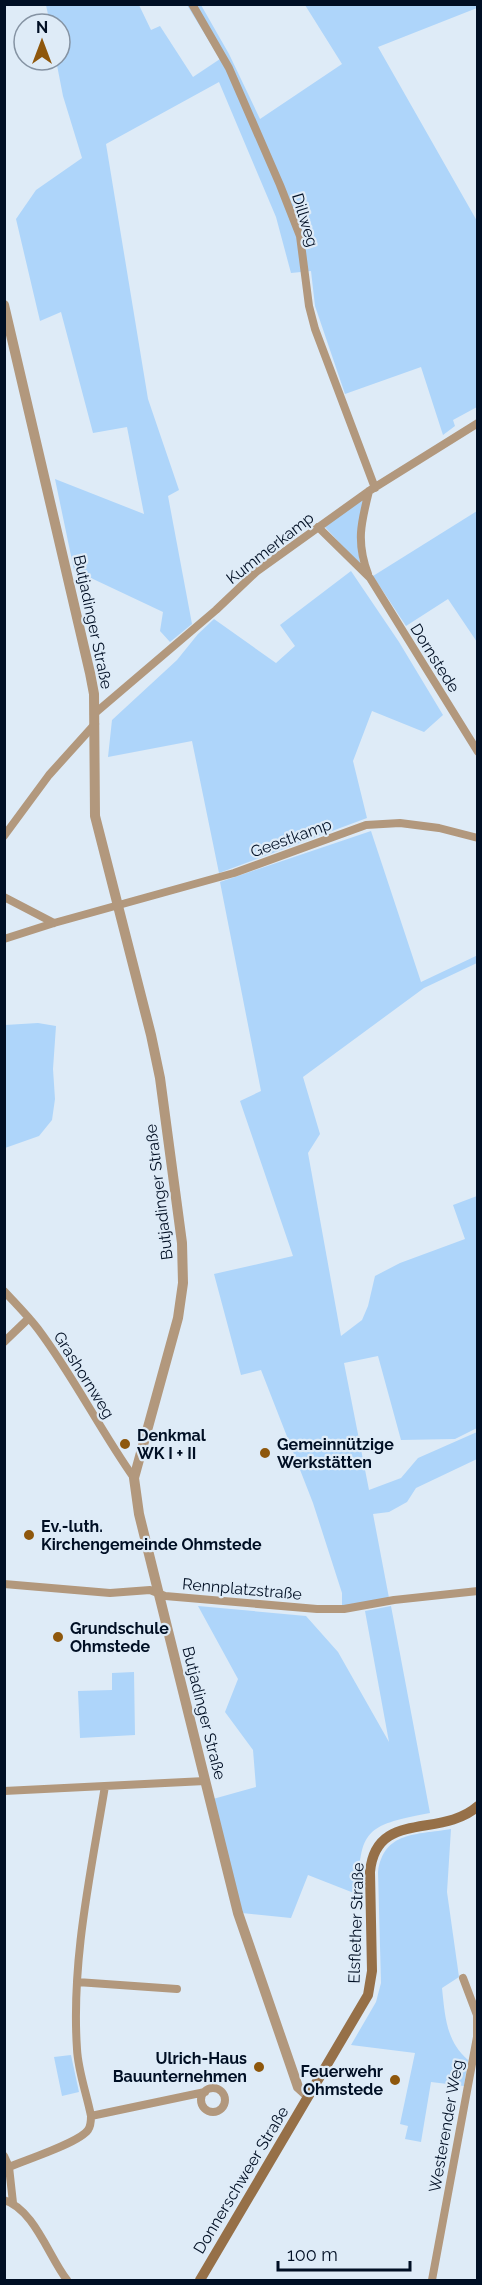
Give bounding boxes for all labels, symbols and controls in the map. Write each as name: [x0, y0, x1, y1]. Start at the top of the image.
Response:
north arrow: [12, 12, 72, 72]
text: N: [36, 18, 48, 37]
street label: Dillweg: [288, 191, 322, 249]
street label: Kummerkamp: [223, 508, 318, 588]
street label: Butjadinger Straße: [70, 553, 116, 691]
street label: Dornstede: [406, 620, 464, 696]
street label: Geestkamp: [248, 814, 334, 861]
street label: Butjadinger Straße: [141, 1123, 177, 1261]
street label: Grashornweg: [50, 1328, 118, 1422]
place label: Denkmal WK I + II: [137, 1426, 207, 1463]
place label: Gemeinnützige Werkstätten: [277, 1435, 394, 1472]
marker: Denkmal WK I + II: [118, 1437, 132, 1451]
marker: Gemeinnützige Werkstätten: [258, 1446, 272, 1460]
place label: Ev.-luth. Kirchengemeinde Ohmstede: [41, 1517, 262, 1554]
marker: Ev.-luth. Kirchengemeinde Ohmstede: [22, 1528, 36, 1542]
street label: Rennplatzstraße: [181, 1574, 303, 1604]
place label: Grundschule Ohmstede: [70, 1619, 169, 1656]
marker: Grundschule Ohmstede: [51, 1630, 65, 1644]
street label: Butjadinger Straße: [178, 1644, 230, 1782]
street label: Elsflether Straße: [344, 1862, 368, 1984]
place label: Ulrich-Haus Bauunternehmen: [113, 2049, 247, 2086]
street label: Westerender Weg: [425, 2058, 467, 2194]
marker: Ulrich-Haus Bauunternehmen: [252, 2060, 266, 2074]
place label: Feuerwehr Ohmstede: [300, 2062, 383, 2099]
marker: Feuerwehr Ohmstede: [388, 2073, 402, 2087]
street label: Donnerschweer Straße: [189, 2103, 293, 2257]
scale bar: [278, 2234, 410, 2272]
text: 100 m: [287, 2244, 338, 2265]

